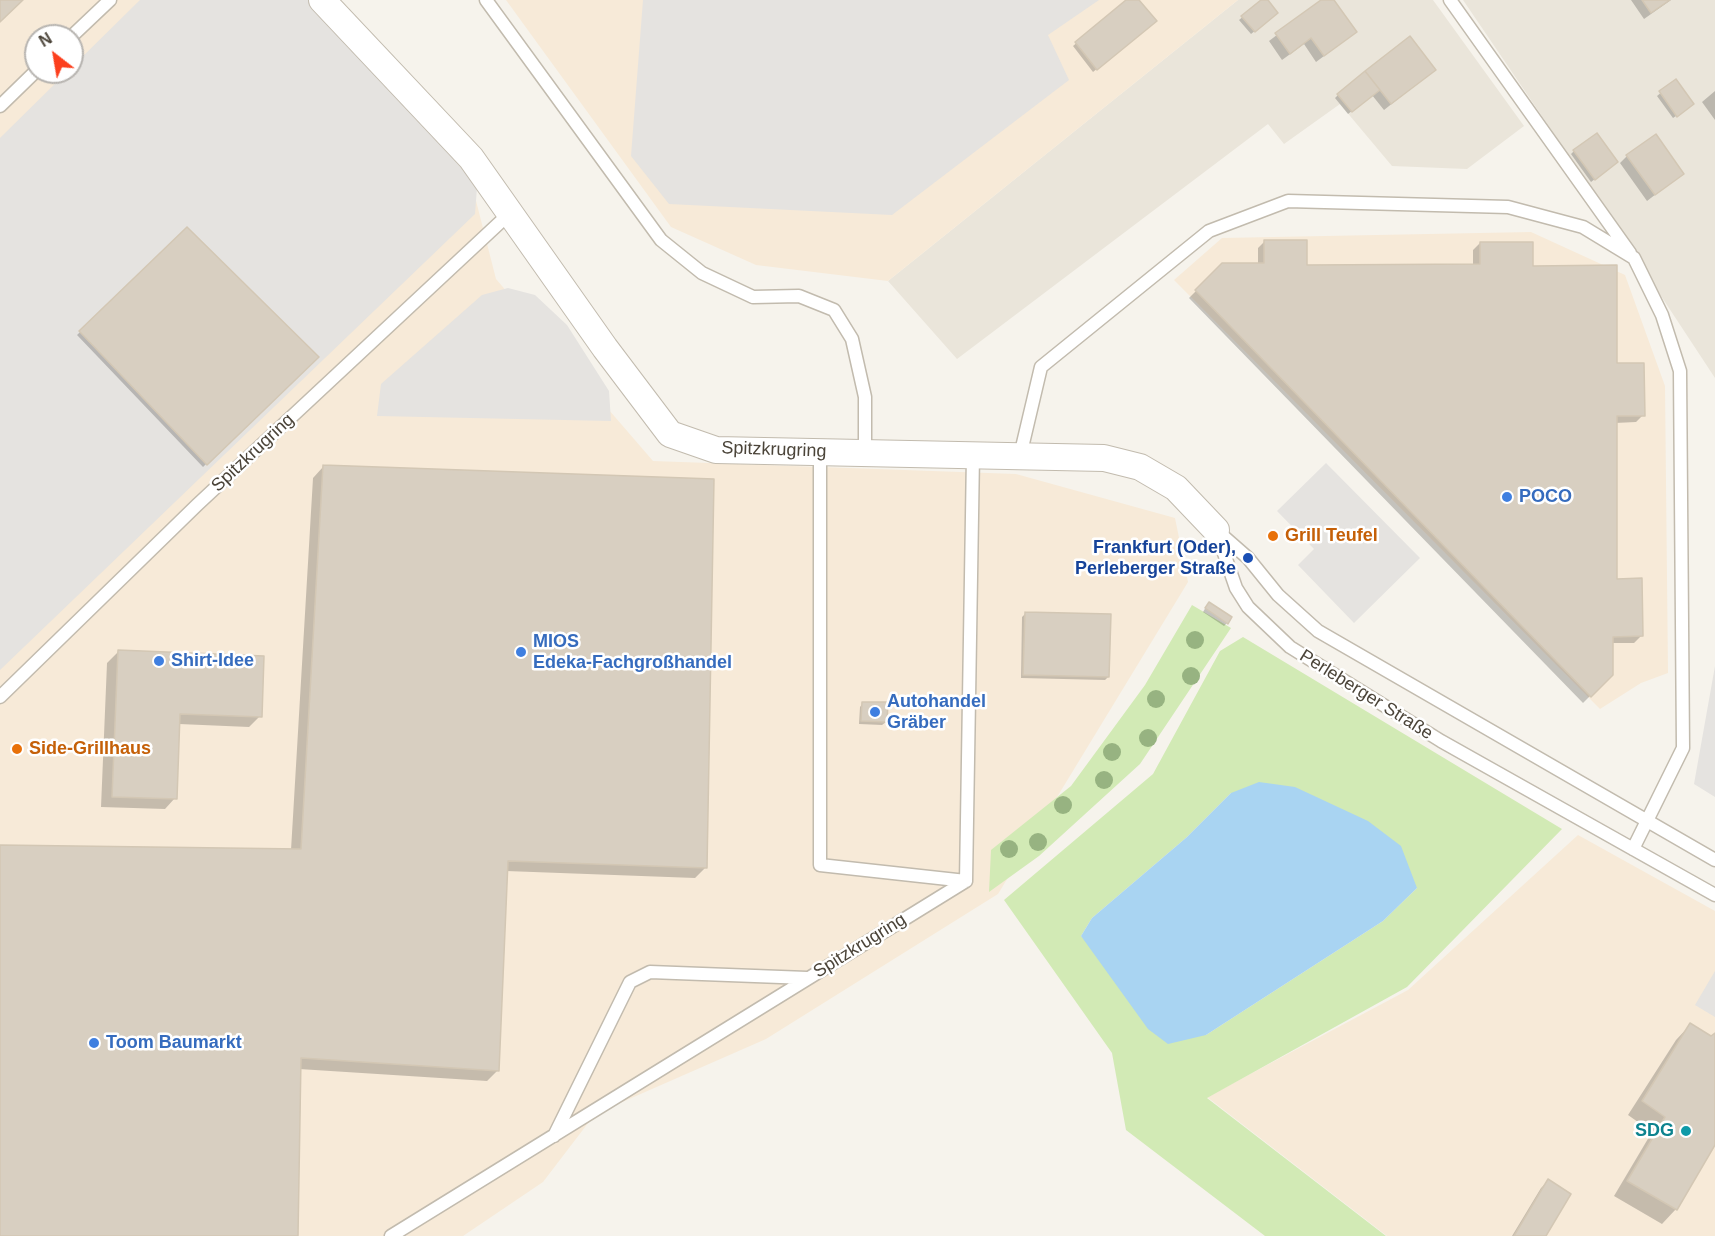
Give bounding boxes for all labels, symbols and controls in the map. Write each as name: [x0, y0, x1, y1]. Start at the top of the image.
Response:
north arrow: [24, 24, 84, 84]
text: N: [36, 30, 55, 50]
street label: Spitzkrugring: [207, 409, 299, 497]
street label: Spitzkrugring: [721, 437, 827, 463]
place label: POCO: [1519, 486, 1572, 508]
marker: POCO: [1500, 490, 1514, 504]
place label: Grill Teufel: [1285, 525, 1378, 547]
marker: Grill Teufel: [1266, 529, 1280, 543]
place label: Frankfurt (Oder), Perleberger Straße: [1075, 537, 1236, 580]
marker: Frankfurt (Oder), Perleberger Straße: [1241, 551, 1255, 565]
place label: MIOS Edeka-Fachgroßhandel: [533, 631, 732, 674]
marker: MIOS Edeka-Fachgroßhandel: [514, 645, 528, 659]
street label: Perleberger Straße: [1295, 645, 1437, 745]
place label: Shirt-Idee: [171, 650, 254, 672]
marker: Shirt-Idee: [152, 654, 166, 668]
place label: Autohandel Gräber: [887, 691, 986, 734]
marker: Autohandel Gräber: [868, 705, 882, 719]
place label: Side-Grillhaus: [29, 738, 151, 760]
marker: Side-Grillhaus: [10, 742, 24, 756]
street label: Spitzkrugring: [810, 909, 910, 983]
place label: Toom Baumarkt: [106, 1032, 242, 1054]
marker: Toom Baumarkt: [87, 1036, 101, 1050]
place label: SDG: [1635, 1120, 1674, 1142]
marker: SDG: [1679, 1124, 1693, 1138]

